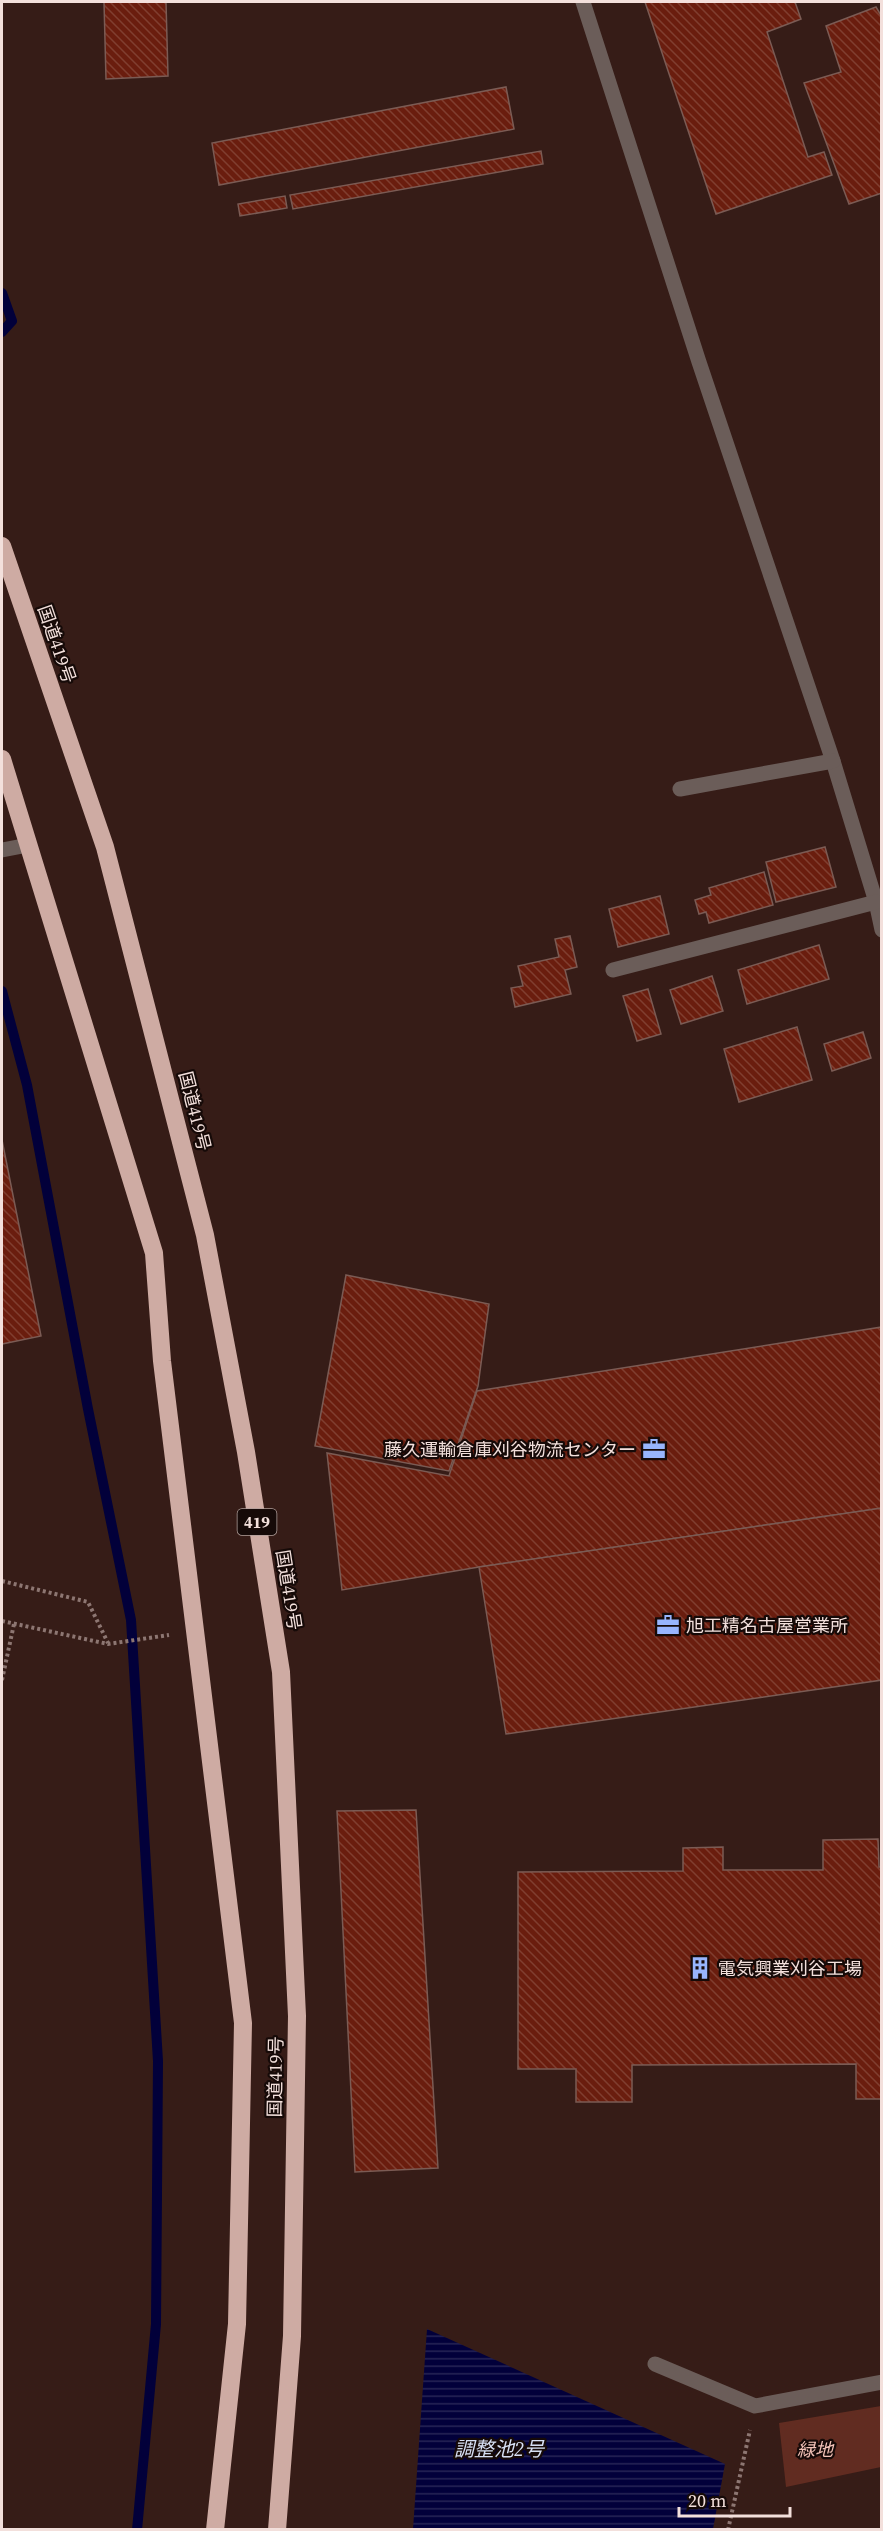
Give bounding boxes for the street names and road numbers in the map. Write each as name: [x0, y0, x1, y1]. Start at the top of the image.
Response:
street label: 国道419号: [32, 602, 82, 686]
street label: 国道419号: [173, 1069, 217, 1153]
road number: 419: [238, 1509, 276, 1535]
street label: 国道419号: [270, 1548, 308, 1632]
street label: 国道419号: [262, 2036, 288, 2118]

